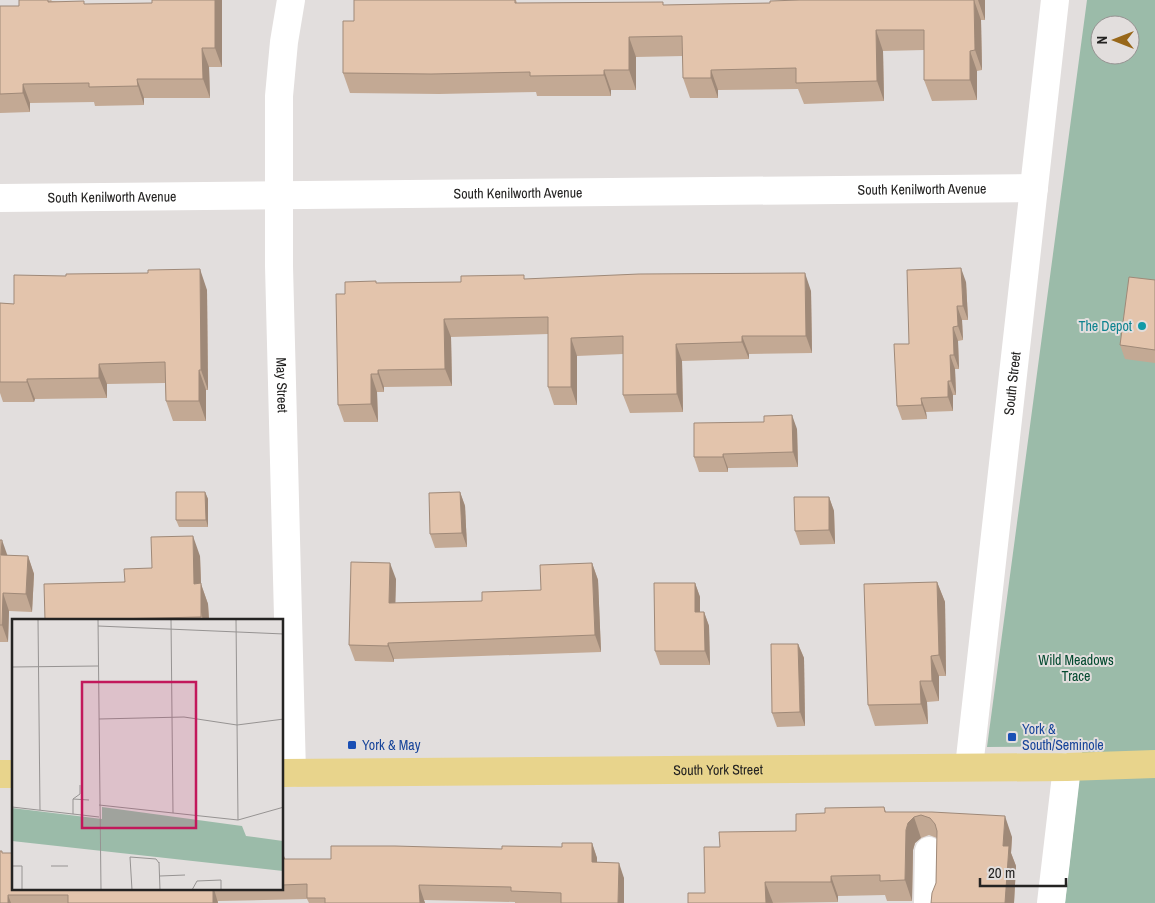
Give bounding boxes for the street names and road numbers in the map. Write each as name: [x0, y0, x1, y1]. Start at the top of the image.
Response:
street label: South Kenilworth Avenue: [857, 179, 987, 199]
street label: South Kenilworth Avenue: [453, 183, 583, 203]
street label: South Kenilworth Avenue: [47, 187, 177, 207]
street label: South Street: [1000, 351, 1025, 416]
street label: May Street: [272, 357, 292, 413]
street label: South York Street: [673, 760, 763, 779]

